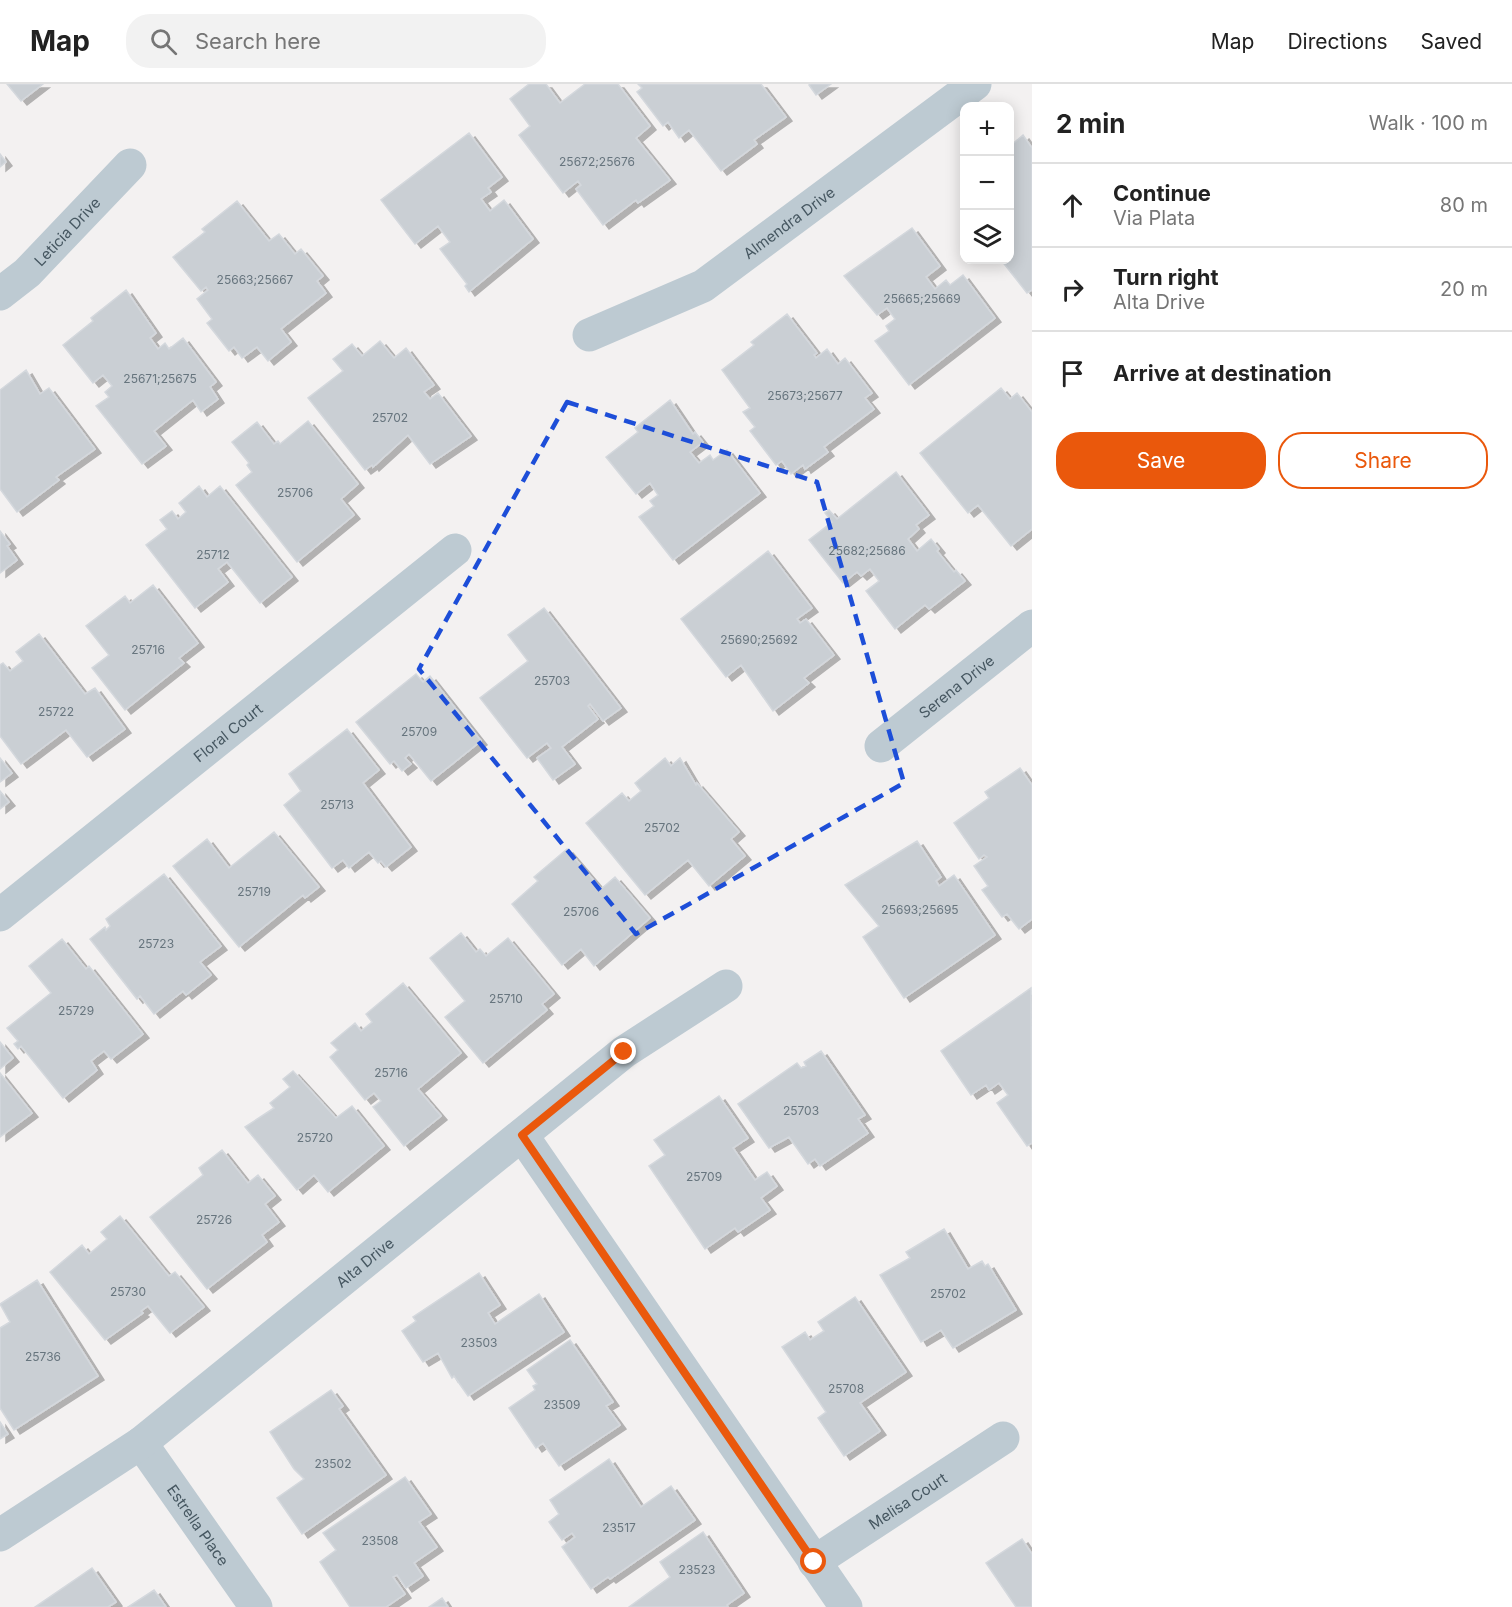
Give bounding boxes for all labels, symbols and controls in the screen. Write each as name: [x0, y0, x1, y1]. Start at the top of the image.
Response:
search box: [126, 14, 546, 68]
text: Map: [30, 24, 90, 58]
icon: search: [147, 25, 180, 58]
text: Search here: [195, 28, 321, 54]
text: Map: [1211, 29, 1254, 54]
text: Directions: [1287, 29, 1388, 54]
text: Saved: [1421, 29, 1482, 54]
map controls: [960, 102, 1014, 264]
button: +: [960, 102, 1014, 156]
text: 2 min: [1056, 108, 1126, 139]
text: Walk · 100 m: [1369, 111, 1488, 135]
house number: 25672;25676: [559, 154, 635, 169]
button: −: [960, 156, 1014, 210]
text: Continue: [1113, 180, 1211, 206]
street label: Almendra Drive: [739, 182, 838, 263]
icon: ahead: [1056, 189, 1089, 222]
street label: Leticia Drive: [30, 193, 104, 270]
text: 80 m: [1440, 193, 1488, 217]
text: Via Plata: [1113, 206, 1195, 230]
button: layers: [960, 210, 1014, 264]
text: Turn right: [1113, 264, 1219, 290]
house number: 25663;25667: [217, 272, 294, 287]
icon: right: [1056, 273, 1089, 306]
text: 20 m: [1440, 277, 1488, 301]
text: Alta Drive: [1113, 290, 1205, 314]
house number: 25665;25669: [883, 291, 961, 306]
icon: arrive: [1056, 357, 1089, 390]
text: Arrive at destination: [1113, 360, 1332, 386]
house number: 25671;25675: [123, 371, 197, 386]
house number: 25673;25677: [767, 388, 843, 403]
house number: 25702: [372, 410, 408, 425]
button: Save: [1056, 432, 1266, 489]
button: Share: [1278, 432, 1488, 489]
house number: 25706: [277, 485, 313, 500]
house number: 25682;25686: [828, 543, 906, 558]
house number: 25712: [196, 547, 230, 562]
house number: 25690;25692: [720, 632, 798, 647]
house number: 25716: [131, 642, 165, 657]
street label: Serena Drive: [915, 650, 998, 722]
house number: 25703: [534, 673, 570, 688]
street label: Floral Court: [189, 699, 266, 766]
house number: 25722: [38, 704, 74, 719]
house number: 25709: [401, 724, 437, 739]
house number: 25713: [320, 797, 354, 812]
house number: 25702: [644, 820, 680, 835]
house number: 25719: [237, 884, 271, 899]
house number: 25693;25695: [881, 902, 959, 917]
house number: 25706: [563, 904, 599, 919]
house number: 25723: [138, 936, 174, 951]
house number: 25710: [489, 991, 523, 1006]
house number: 25729: [58, 1003, 94, 1018]
route end: [610, 1038, 636, 1064]
house number: 25716: [374, 1065, 408, 1080]
house number: 25703: [783, 1103, 819, 1118]
house number: 25720: [297, 1130, 333, 1145]
house number: 25709: [686, 1169, 722, 1184]
house number: 25726: [196, 1212, 232, 1227]
street label: Alta Drive: [332, 1233, 397, 1291]
house number: 25730: [110, 1284, 146, 1299]
house number: 25702: [930, 1286, 966, 1301]
house number: 23503: [460, 1335, 498, 1350]
house number: 25736: [25, 1349, 61, 1364]
house number: 25708: [828, 1381, 864, 1396]
house number: 23509: [543, 1397, 581, 1412]
house number: 23502: [315, 1456, 351, 1471]
street label: Melisa Court: [865, 1468, 950, 1533]
street label: Estrella Place: [163, 1481, 233, 1569]
house number: 23517: [602, 1520, 636, 1535]
house number: 23508: [361, 1533, 399, 1548]
route start: [800, 1548, 826, 1574]
house number: 23523: [679, 1562, 715, 1577]

